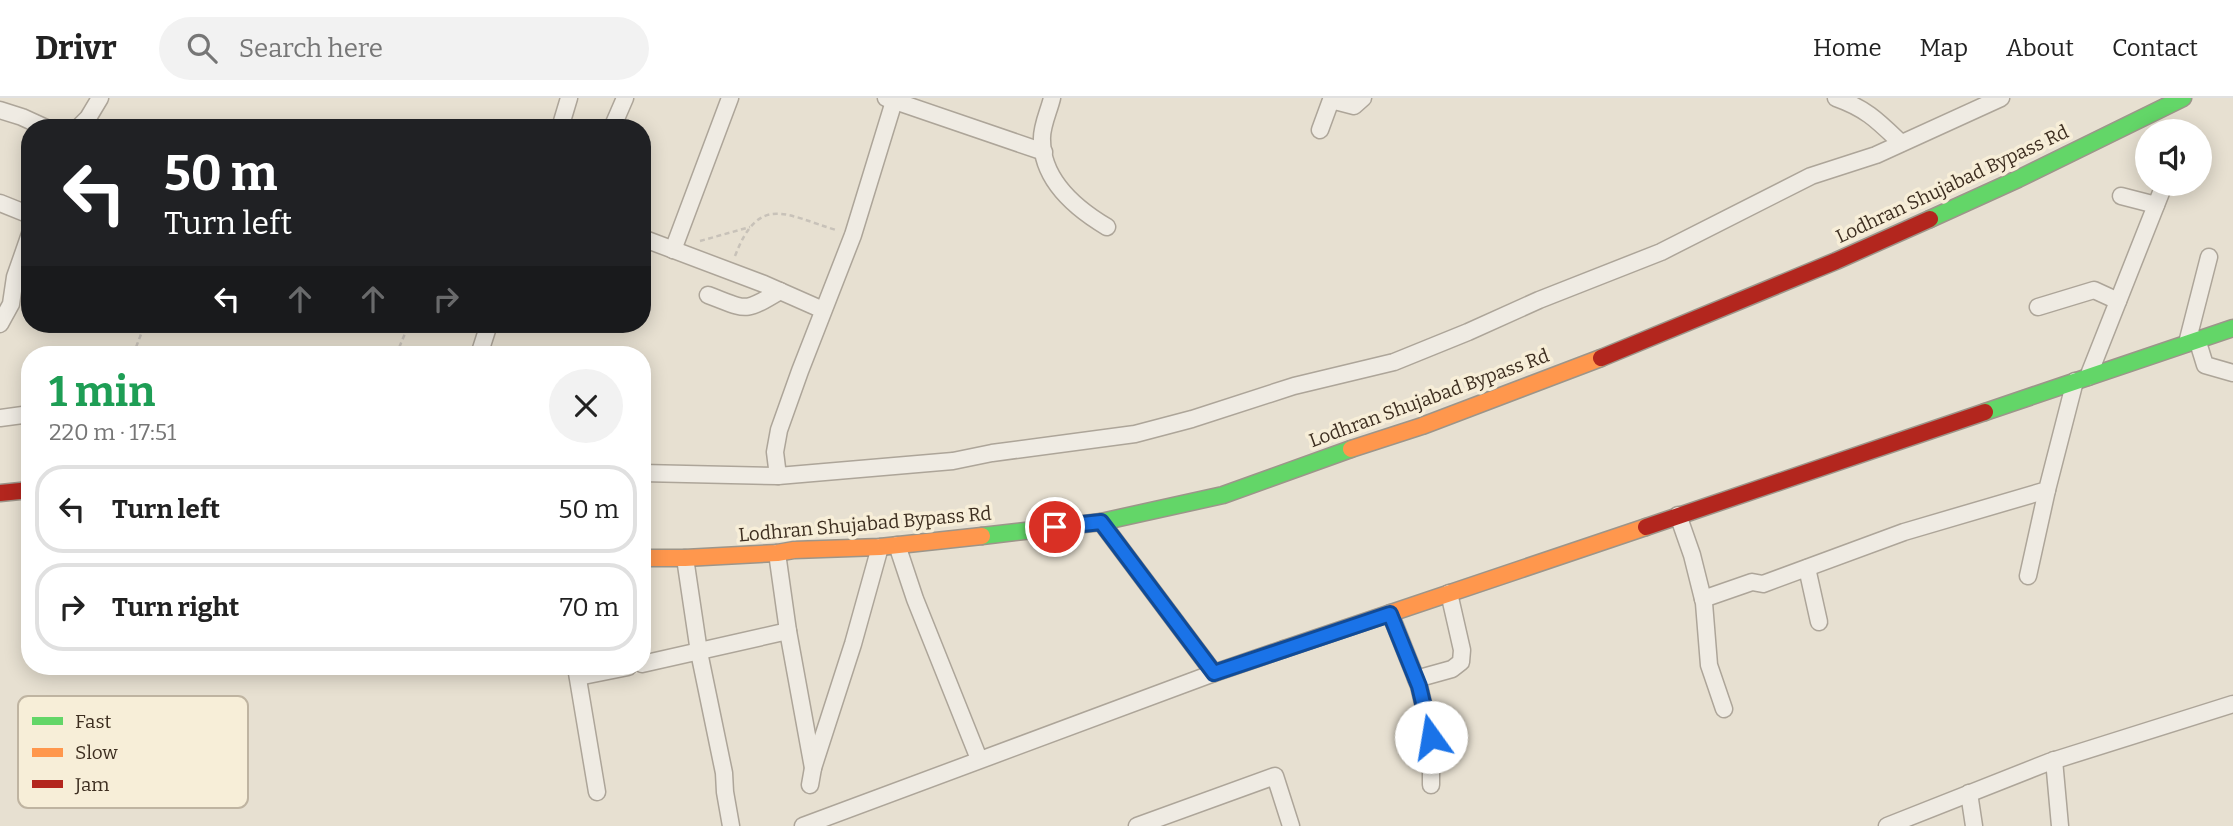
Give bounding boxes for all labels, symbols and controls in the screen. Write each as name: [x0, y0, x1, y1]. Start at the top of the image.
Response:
search box: [159, 17, 649, 80]
text: Drivr: [35, 28, 117, 68]
icon: search: [183, 29, 221, 67]
text: Search here: [239, 33, 383, 64]
text: Home: [1813, 34, 1882, 62]
text: Map: [1920, 34, 1968, 62]
text: About: [2006, 34, 2074, 62]
text: Contact: [2112, 34, 2198, 62]
map controls: [2135, 119, 2212, 196]
button: sound: [2135, 119, 2212, 196]
street label: Lodhran Shujabad Bypass Rd: [1832, 120, 2072, 248]
text: 50 m: [164, 144, 277, 203]
icon: left: [49, 147, 140, 238]
text: Turn left: [164, 204, 292, 242]
icon: left: [208, 280, 246, 318]
icon: ahead: [281, 280, 319, 318]
icon: ahead: [354, 280, 392, 318]
icon: right: [427, 280, 465, 318]
street label: Lodhran Shujabad Bypass Rd: [1306, 344, 1552, 452]
text: 1 min: [49, 367, 155, 417]
button: close: [549, 369, 623, 443]
text: 220 m · 17:51: [49, 418, 176, 446]
icon: left: [53, 490, 91, 528]
text: Turn left: [112, 494, 220, 525]
text: 50 m: [558, 494, 619, 525]
pin: [1025, 497, 1085, 557]
street label: Lodhran Shujabad Bypass Rd: [737, 501, 993, 547]
icon: arrive: [1036, 508, 1074, 546]
icon: right: [53, 588, 91, 626]
text: Turn right: [112, 592, 239, 623]
text: 70 m: [560, 592, 619, 623]
legend: [18, 696, 248, 808]
position arrow: [1394, 700, 1468, 774]
text: Fast: [75, 710, 112, 733]
text: Slow: [75, 741, 118, 764]
text: Jam: [74, 773, 109, 796]

